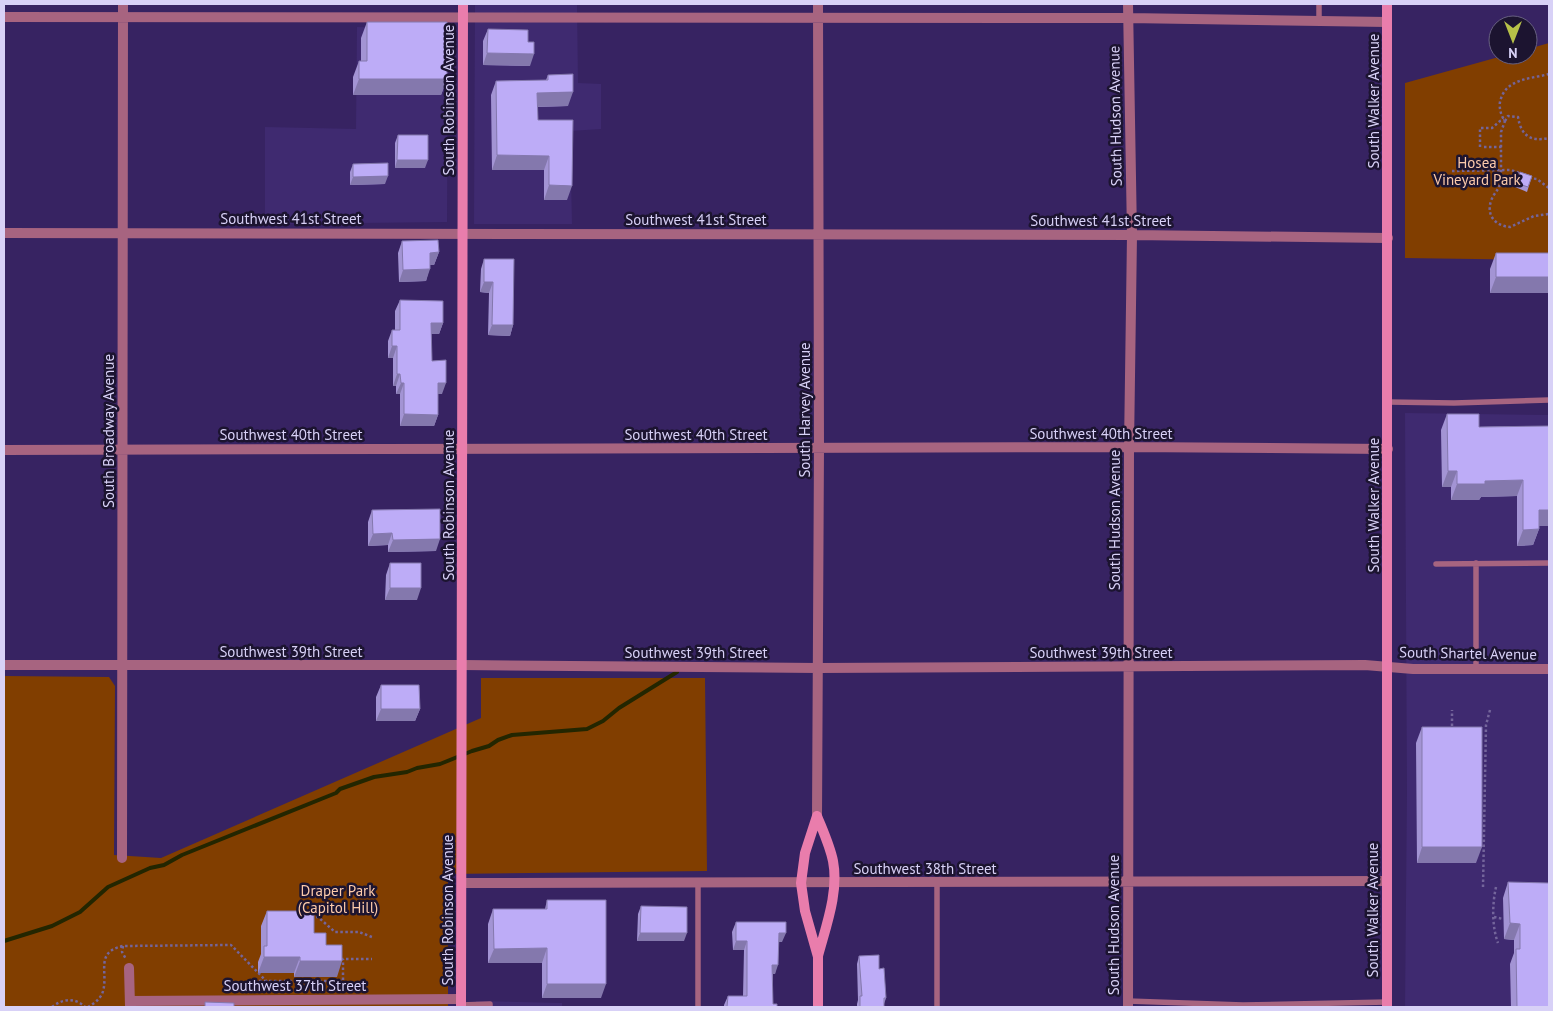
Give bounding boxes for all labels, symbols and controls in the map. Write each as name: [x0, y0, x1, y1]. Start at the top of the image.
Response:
north arrow: [1488, 15, 1538, 65]
street label: South Robinson Avenue: [439, 25, 458, 175]
street label: South Walker Avenue: [1364, 34, 1383, 168]
text: N: [1508, 44, 1518, 62]
street label: South Hudson Avenue: [1104, 46, 1126, 186]
park label: Hosea Vineyard Park: [1432, 153, 1521, 189]
street label: Southwest 41st Street: [220, 209, 362, 228]
street label: Southwest 41st Street: [625, 210, 767, 229]
street label: Southwest 41st Street: [1030, 211, 1172, 230]
street label: South Harvey Avenue: [795, 342, 814, 478]
street label: South Broadway Avenue: [99, 354, 118, 508]
street label: Southwest 40th Street: [1029, 424, 1173, 443]
street label: Southwest 40th Street: [219, 425, 363, 444]
street label: Southwest 40th Street: [624, 425, 768, 444]
street label: South Robinson Avenue: [439, 430, 458, 580]
street label: South Walker Avenue: [1364, 438, 1383, 572]
street label: South Hudson Avenue: [1105, 450, 1124, 590]
street label: Southwest 39th Street: [219, 642, 363, 661]
street label: South Shartel Avenue: [1399, 642, 1537, 664]
street label: Southwest 39th Street: [624, 643, 768, 662]
street label: Southwest 39th Street: [1029, 643, 1173, 662]
street label: South Robinson Avenue: [438, 835, 457, 985]
street label: South Walker Avenue: [1363, 843, 1382, 977]
street label: South Hudson Avenue: [1104, 855, 1123, 995]
street label: Southwest 38th Street: [853, 859, 997, 878]
park label: Draper Park (Capitol Hill): [298, 881, 378, 917]
street label: Southwest 37th Street: [224, 976, 366, 995]

